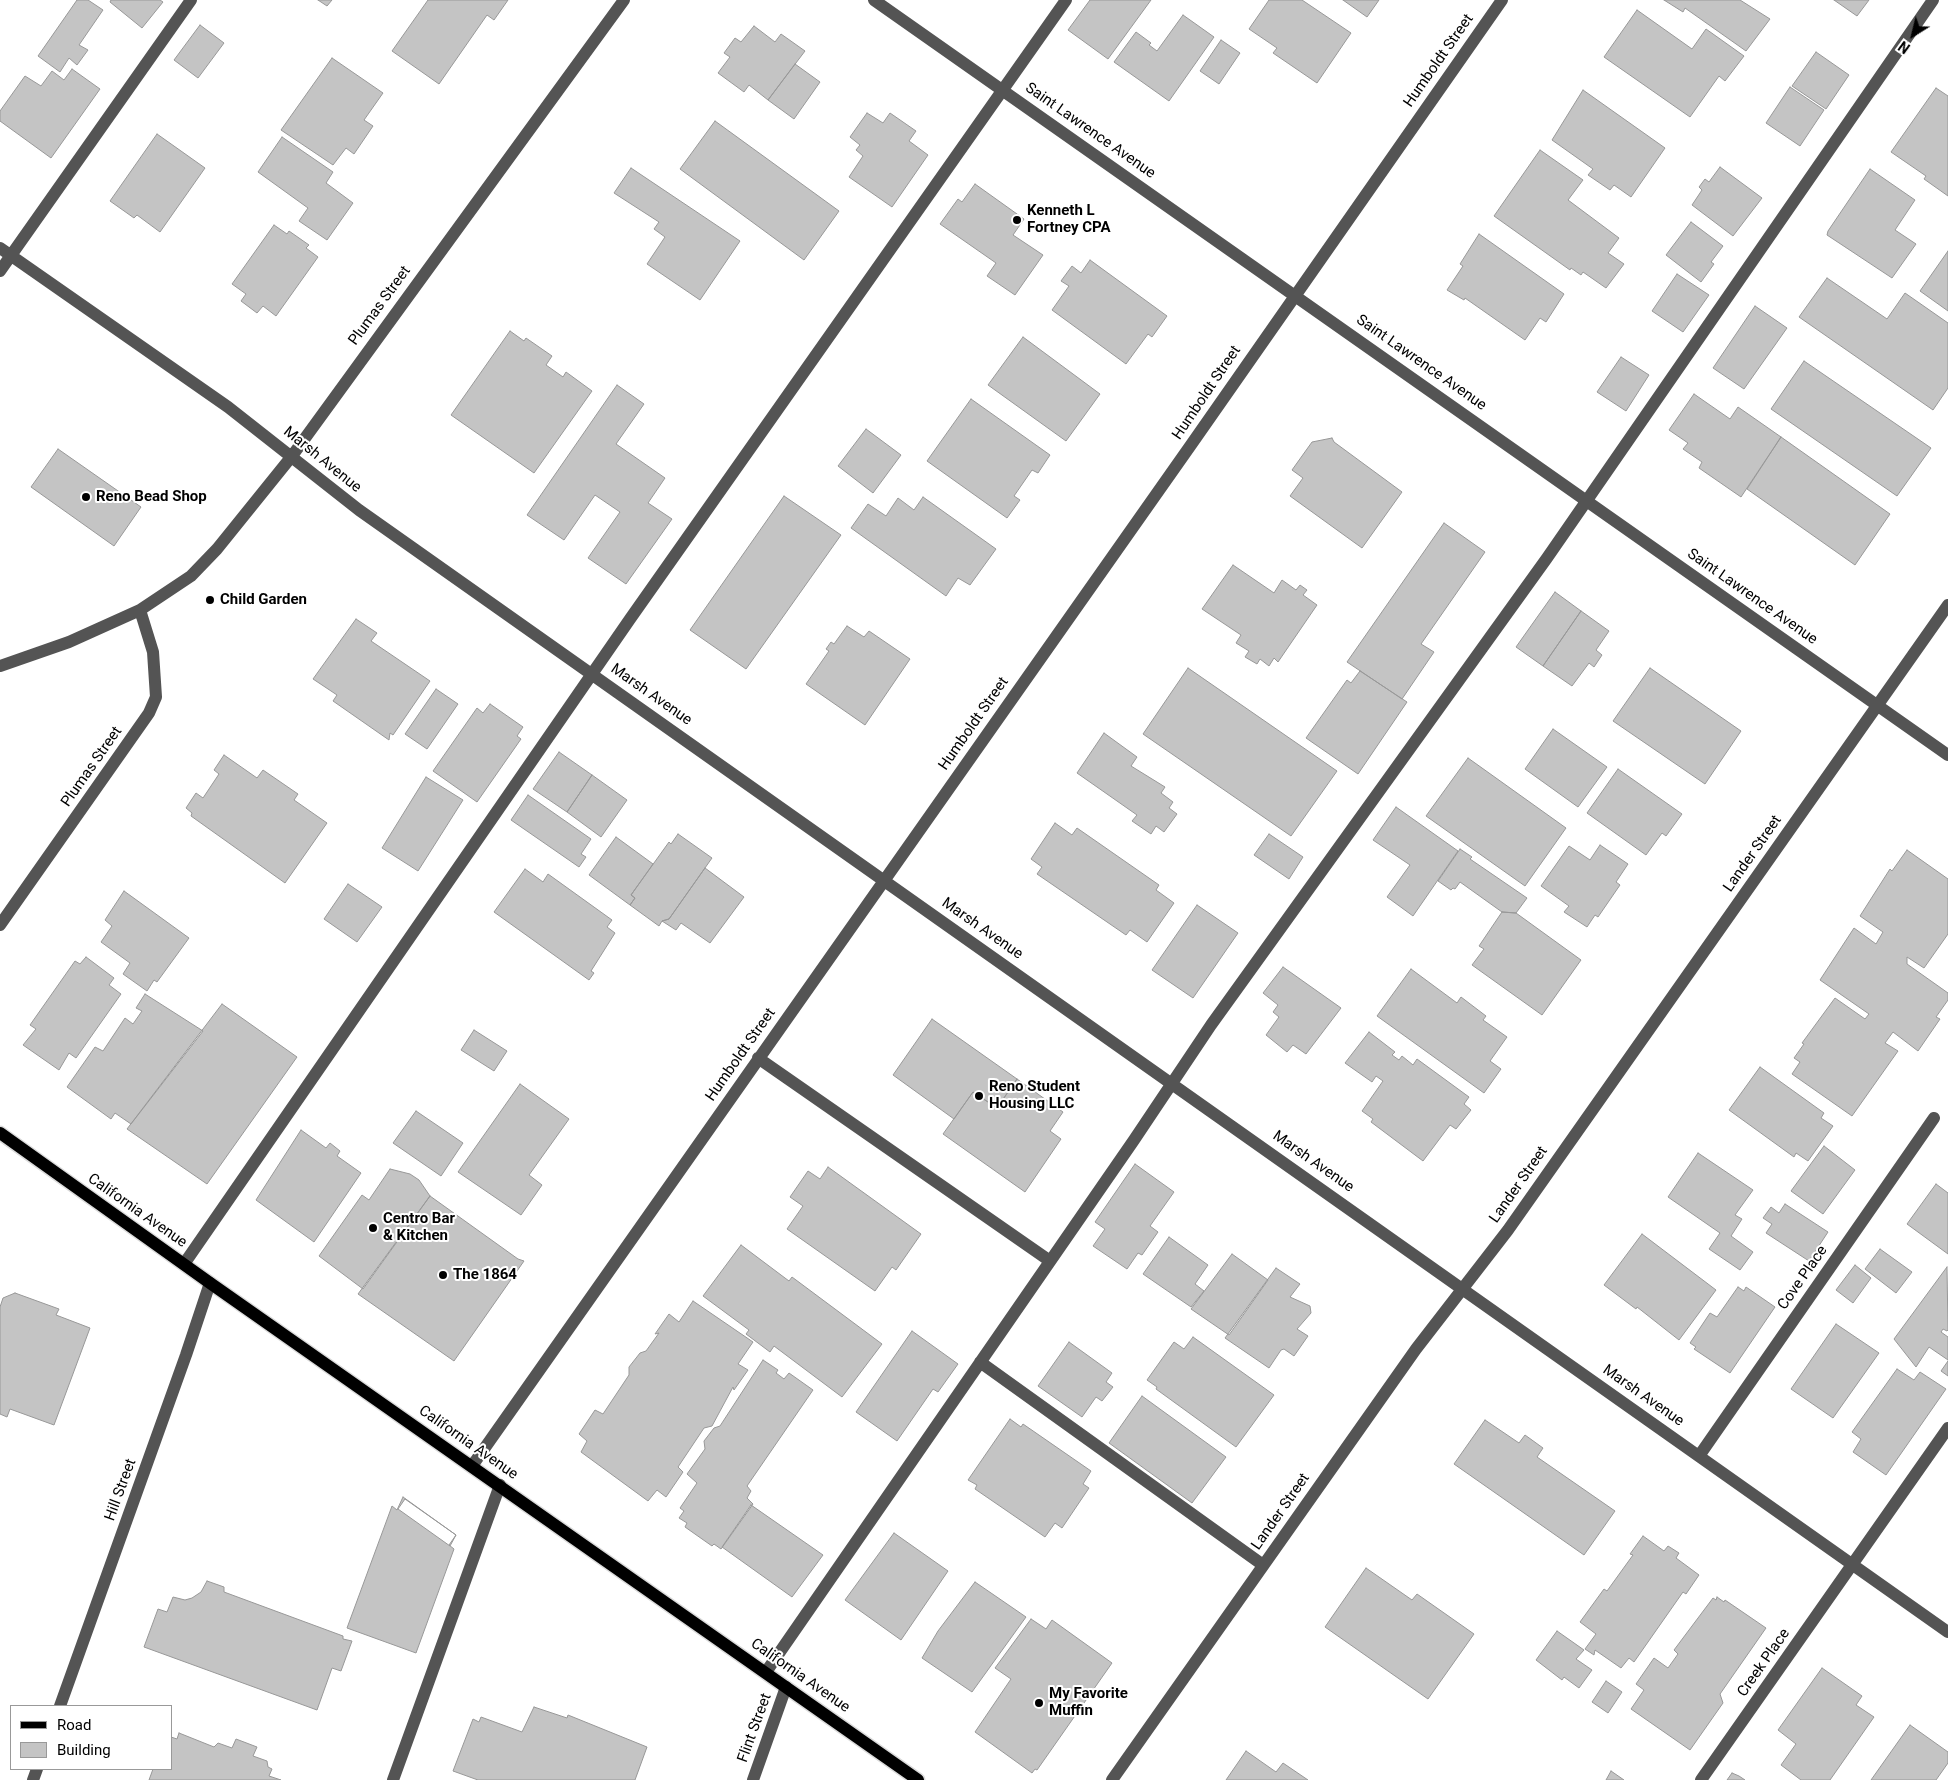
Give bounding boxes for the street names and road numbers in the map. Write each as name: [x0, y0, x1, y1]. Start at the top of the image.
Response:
street label: Humboldt Street: [1400, 11, 1478, 111]
street label: Saint Lawrence Avenue: [1021, 79, 1159, 183]
street label: Plumas Street: [345, 263, 415, 349]
street label: Saint Lawrence Avenue: [1352, 311, 1490, 415]
street label: Humboldt Street: [1169, 343, 1245, 443]
street label: Marsh Avenue: [279, 423, 365, 497]
street label: Saint Lawrence Avenue: [1683, 545, 1821, 649]
street label: Marsh Avenue: [607, 660, 695, 730]
street label: Humboldt Street: [935, 674, 1013, 774]
street label: Plumas Street: [58, 723, 126, 811]
street label: Lander Street: [1720, 812, 1786, 896]
street label: Marsh Avenue: [938, 894, 1026, 964]
street label: Humboldt Street: [702, 1005, 780, 1105]
street label: Marsh Avenue: [1269, 1127, 1357, 1197]
street label: Lander Street: [1486, 1143, 1552, 1227]
street label: California Avenue: [84, 1170, 190, 1252]
street label: Cove Place: [1774, 1242, 1832, 1314]
street label: Marsh Avenue: [1599, 1361, 1687, 1431]
street label: California Avenue: [415, 1402, 521, 1484]
street label: Hill Street: [101, 1456, 141, 1524]
street label: Lander Street: [1248, 1470, 1314, 1554]
street label: Creek Place: [1734, 1625, 1794, 1701]
street label: California Avenue: [747, 1635, 853, 1717]
street label: Flint Street: [734, 1691, 776, 1765]

